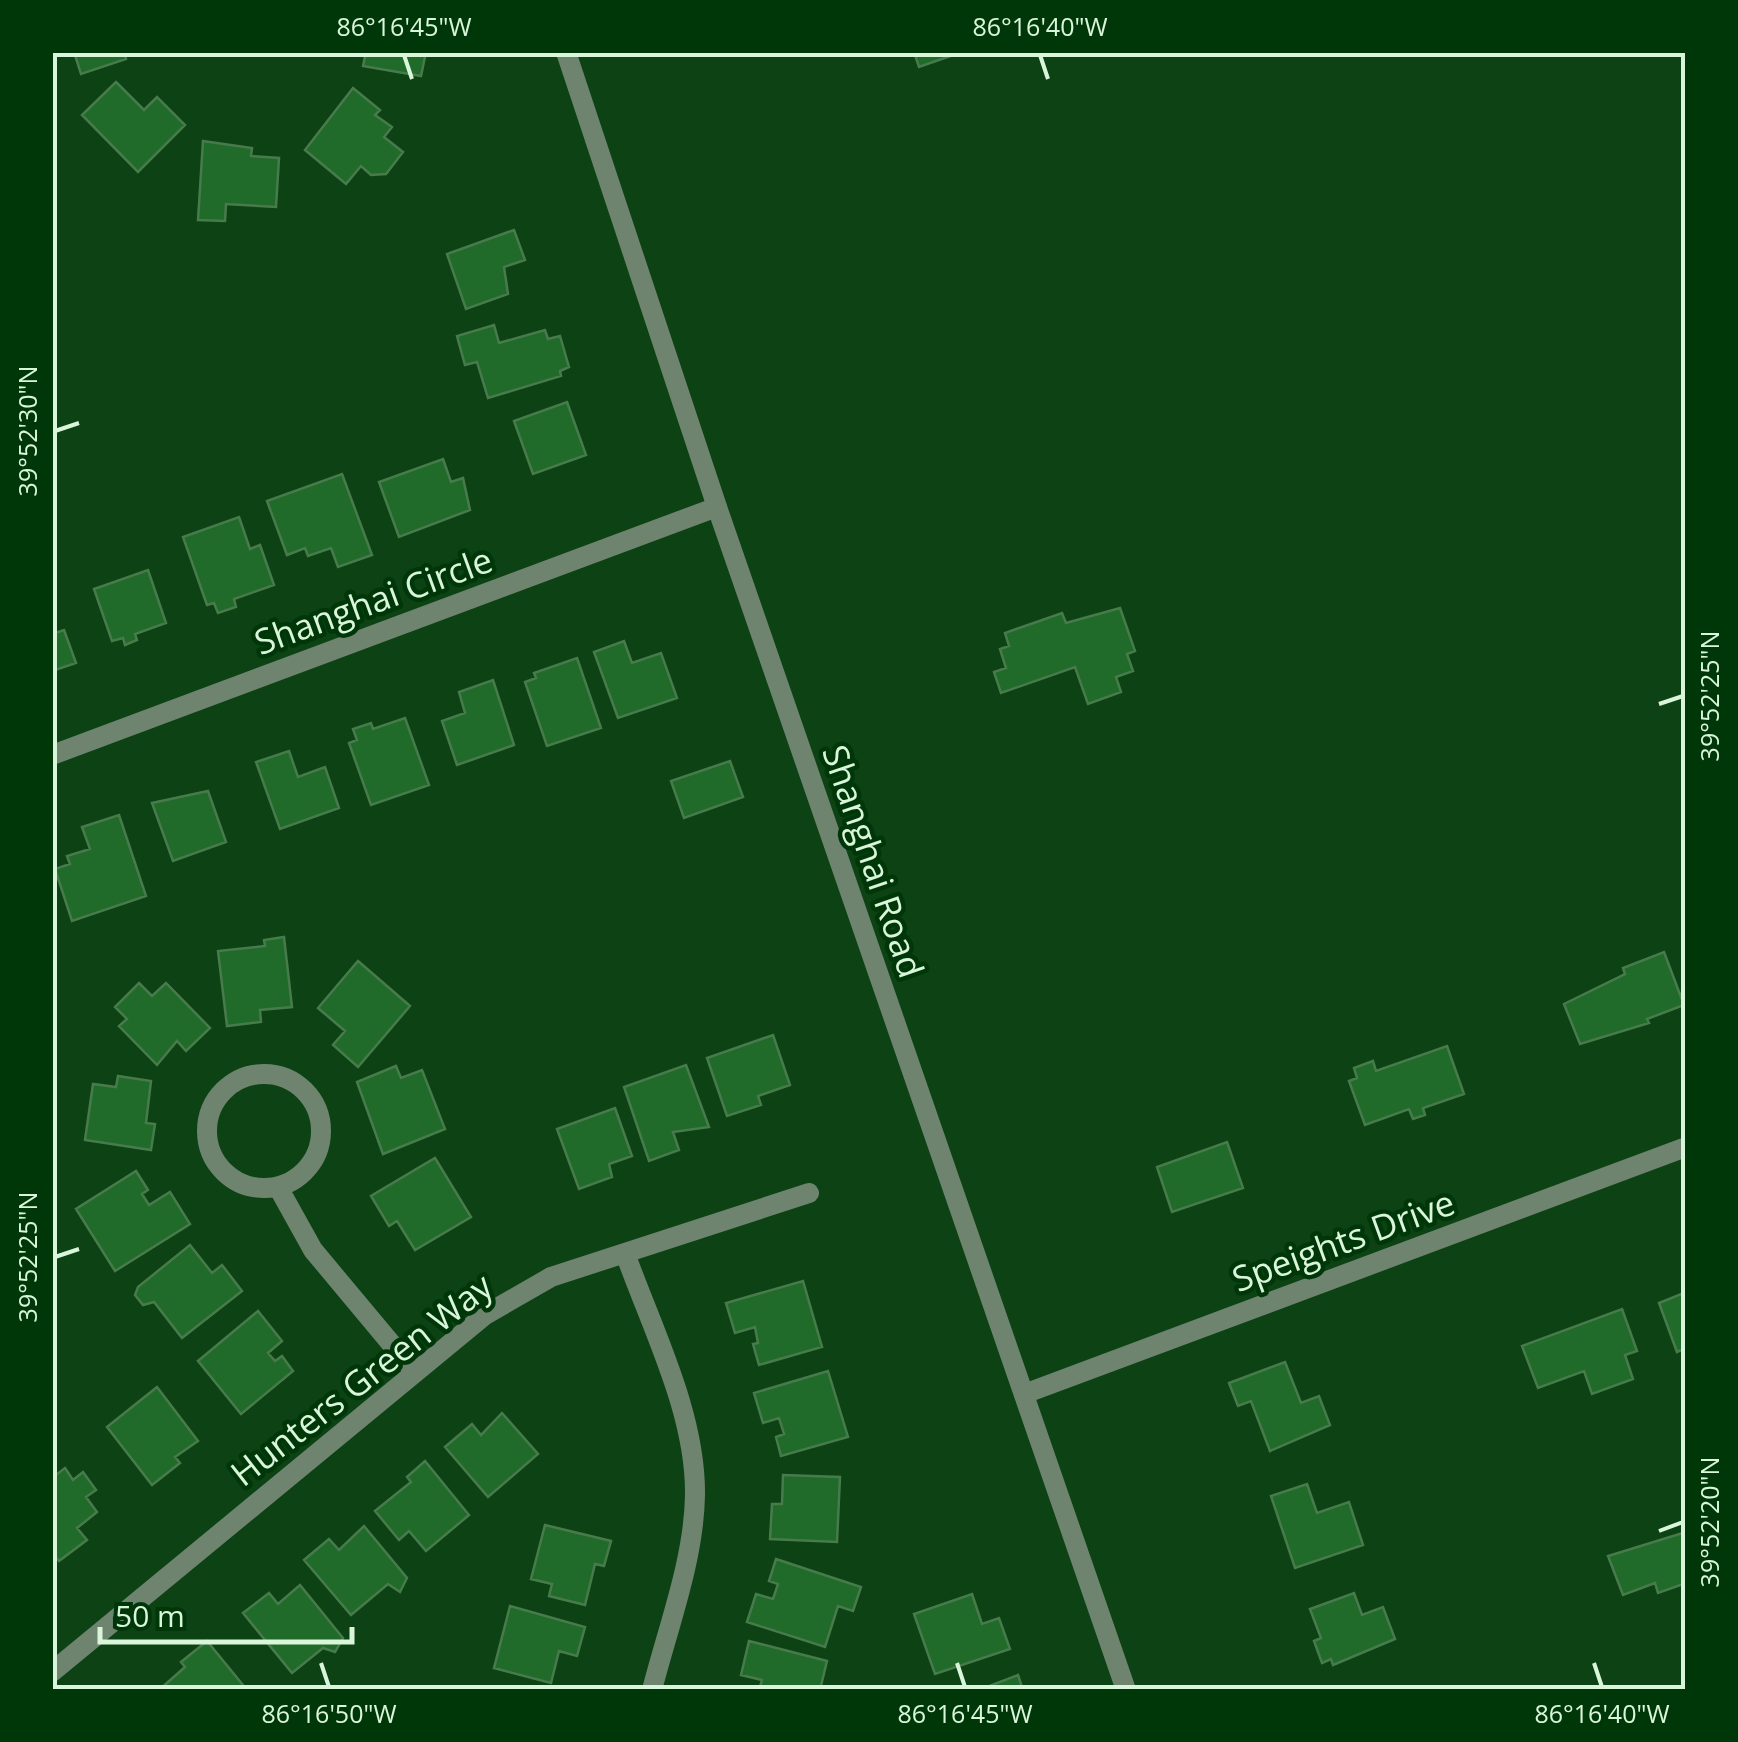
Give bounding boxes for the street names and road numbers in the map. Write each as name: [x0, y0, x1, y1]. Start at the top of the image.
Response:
street label: Shanghai Circle: [248, 535, 498, 665]
street label: Shanghai Road: [812, 738, 936, 984]
street label: Speights Drive: [1225, 1178, 1461, 1302]
street label: Hunters Green Way: [221, 1262, 502, 1496]

